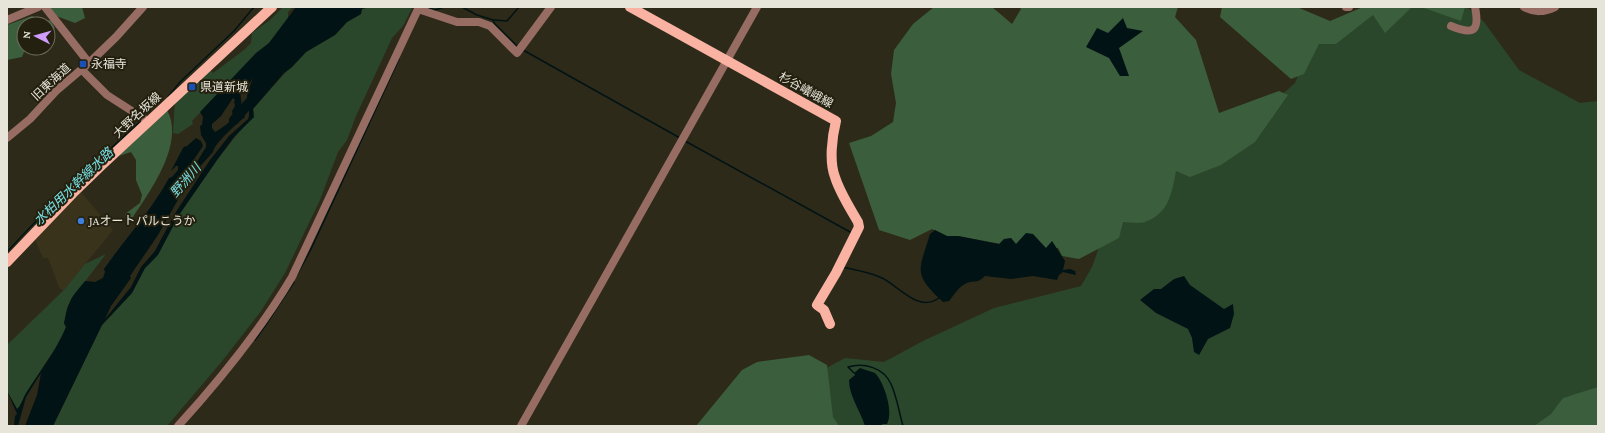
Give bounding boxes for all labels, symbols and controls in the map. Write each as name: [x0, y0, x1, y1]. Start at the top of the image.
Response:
north arrow: [16, 16, 56, 56]
text: N: [20, 30, 32, 39]
place label: 永福寺: [91, 57, 127, 71]
marker: 永福寺: [78, 59, 88, 69]
street label: 旧東海道: [29, 61, 73, 103]
street label: 杉谷嶬峨線: [776, 69, 836, 111]
place label: 県道新城: [200, 80, 248, 94]
marker: 県道新城: [187, 82, 197, 92]
street label: 大野名坂線: [110, 89, 164, 141]
water label: 水柏用水幹線水路: [31, 144, 117, 228]
water label: 野洲川: [167, 159, 205, 200]
place label: JAオートパルこうか: [88, 214, 195, 228]
marker: JAオートパルこうか: [76, 216, 86, 226]

